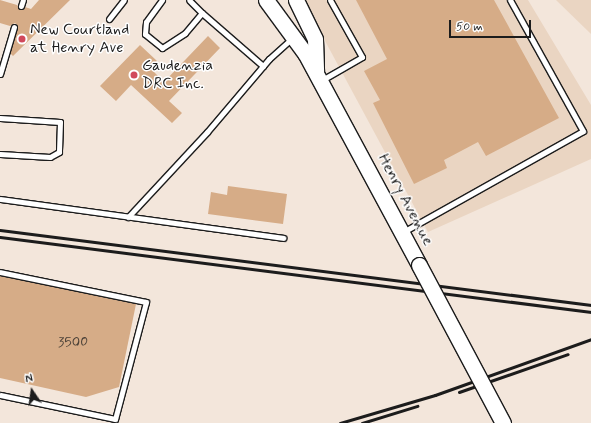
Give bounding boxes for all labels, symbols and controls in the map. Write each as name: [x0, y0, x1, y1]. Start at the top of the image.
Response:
scale bar: [451, 12, 533, 38]
text: 50 m: [456, 19, 483, 35]
place label: New Courtland at Henry Ave: [30, 20, 132, 58]
marker: New Courtland at Henry Ave: [17, 34, 27, 44]
place label: Gaudenzia DRC Inc.: [142, 56, 213, 94]
marker: Gaudenzia DRC Inc.: [129, 70, 139, 80]
street label: Henry Avenue: [374, 153, 436, 247]
house number: 3500: [58, 334, 88, 350]
north arrow: [12, 371, 52, 411]
text: N: [24, 372, 34, 387]

